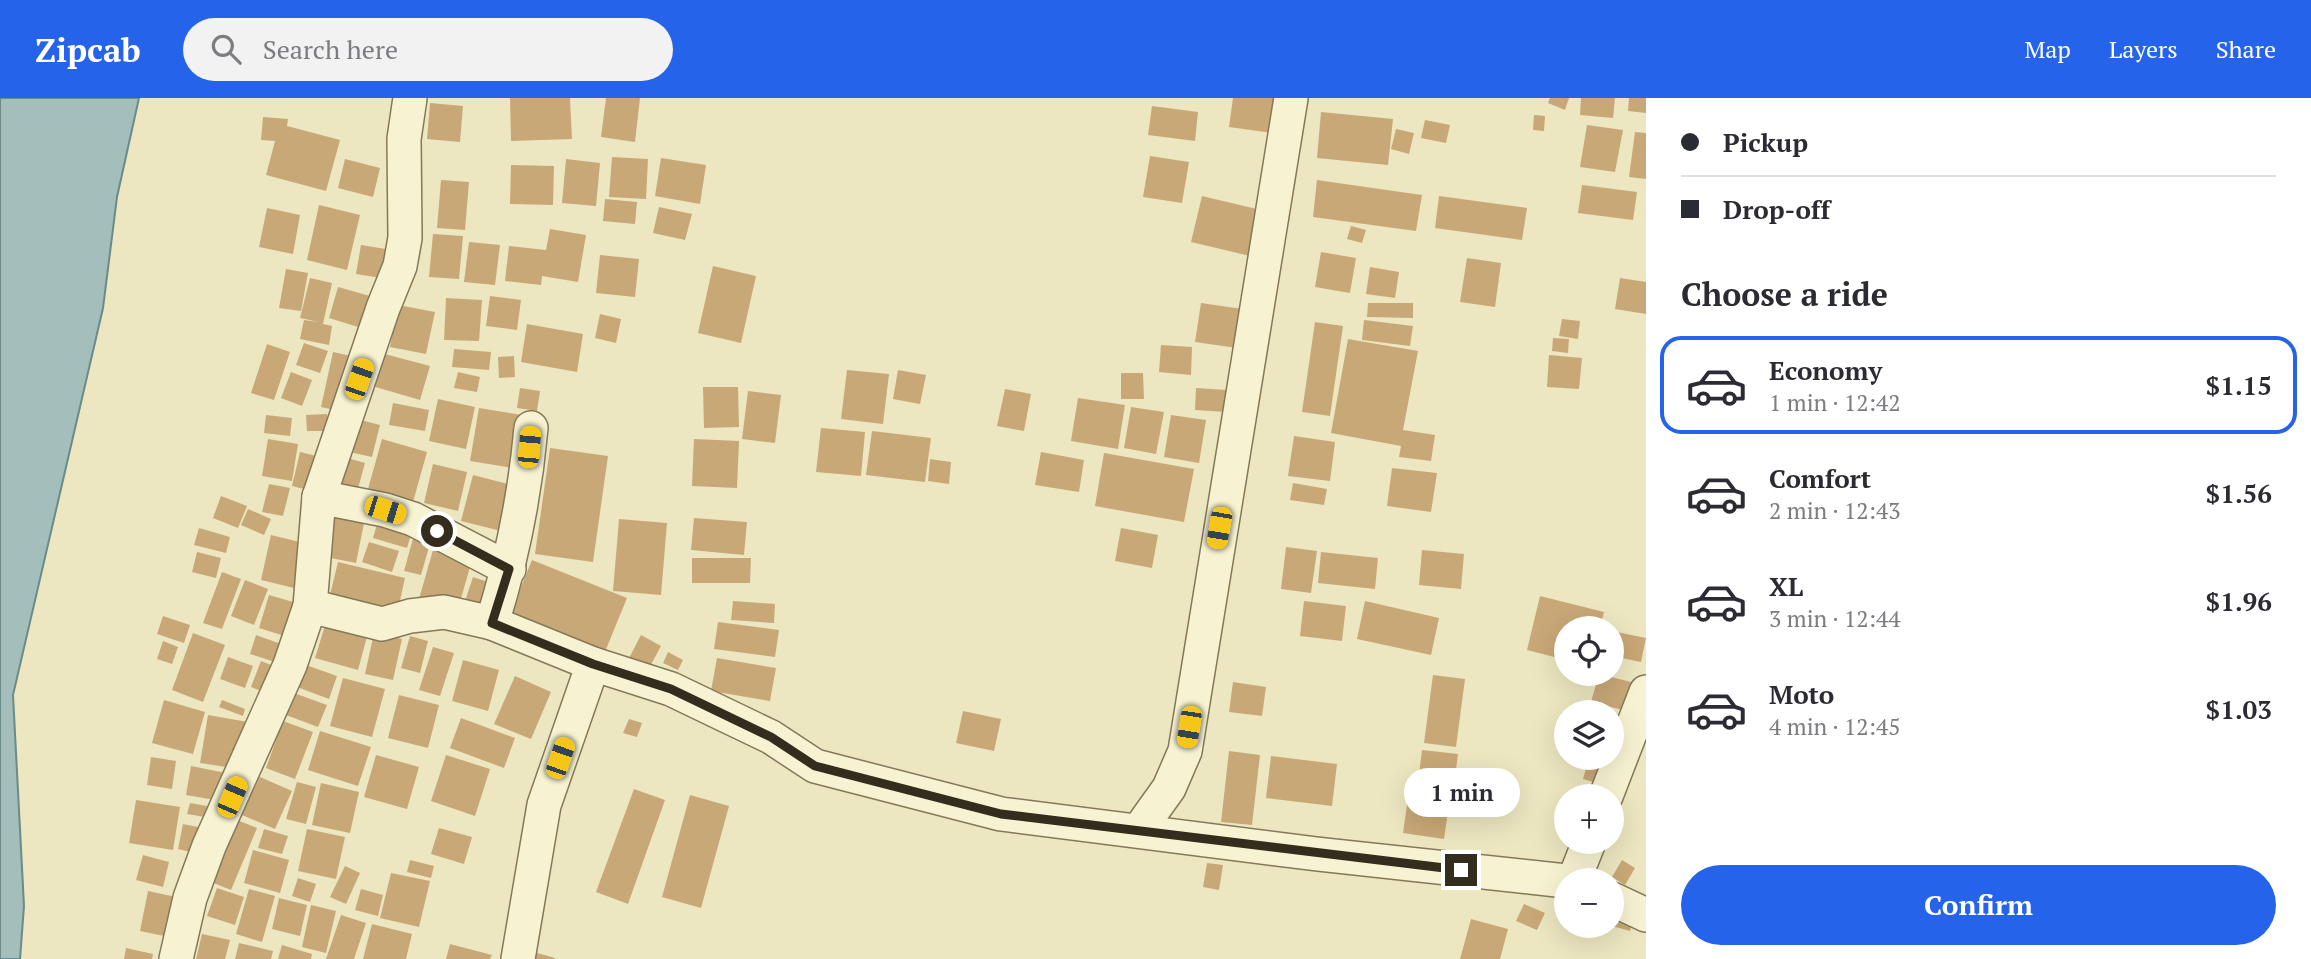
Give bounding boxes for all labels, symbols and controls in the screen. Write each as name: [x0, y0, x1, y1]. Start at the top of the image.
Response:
search box: [183, 18, 673, 81]
text: Zipcab: [35, 28, 141, 71]
icon: search: [207, 30, 245, 68]
text: Search here: [263, 32, 398, 66]
text: Map: [2024, 33, 2071, 65]
text: Layers: [2109, 33, 2178, 65]
text: Share: [2216, 33, 2276, 65]
text: Pickup: [1723, 125, 1808, 159]
text: Drop-off: [1723, 192, 1830, 226]
text: Choose a ride: [1681, 273, 1888, 315]
text: Economy: [1769, 353, 1882, 387]
icon: car: [1685, 354, 1748, 417]
car: [343, 356, 376, 402]
text: $1.15: [2206, 368, 2272, 402]
text: 1 min · 12:42: [1769, 387, 1901, 418]
car: [517, 425, 542, 469]
text: Comfort: [1769, 461, 1871, 495]
icon: car: [1685, 462, 1748, 525]
text: $1.56: [2206, 476, 2272, 510]
car: [362, 494, 409, 526]
text: 2 min · 12:43: [1769, 495, 1901, 526]
car: [1206, 505, 1233, 551]
route start: [421, 515, 453, 547]
text: XL: [1769, 569, 1803, 603]
icon: car: [1685, 570, 1748, 633]
text: $1.96: [2206, 584, 2272, 618]
text: 3 min · 12:44: [1769, 603, 1901, 634]
map controls: [1554, 616, 1624, 938]
button: locate: [1554, 616, 1624, 686]
text: Moto: [1769, 677, 1834, 711]
icon: car: [1685, 678, 1748, 741]
text: $1.03: [2206, 692, 2272, 726]
button: layers: [1554, 700, 1624, 770]
car: [1176, 705, 1203, 749]
text: 4 min · 12:45: [1769, 711, 1901, 742]
car: [544, 735, 577, 781]
callout: 1 min: [1403, 768, 1519, 818]
car: [215, 774, 250, 820]
text: 1 min: [1431, 777, 1493, 808]
button: +: [1554, 784, 1624, 854]
route end: [1445, 854, 1477, 886]
button: Confirm: [1681, 865, 2276, 945]
button: −: [1554, 868, 1624, 938]

